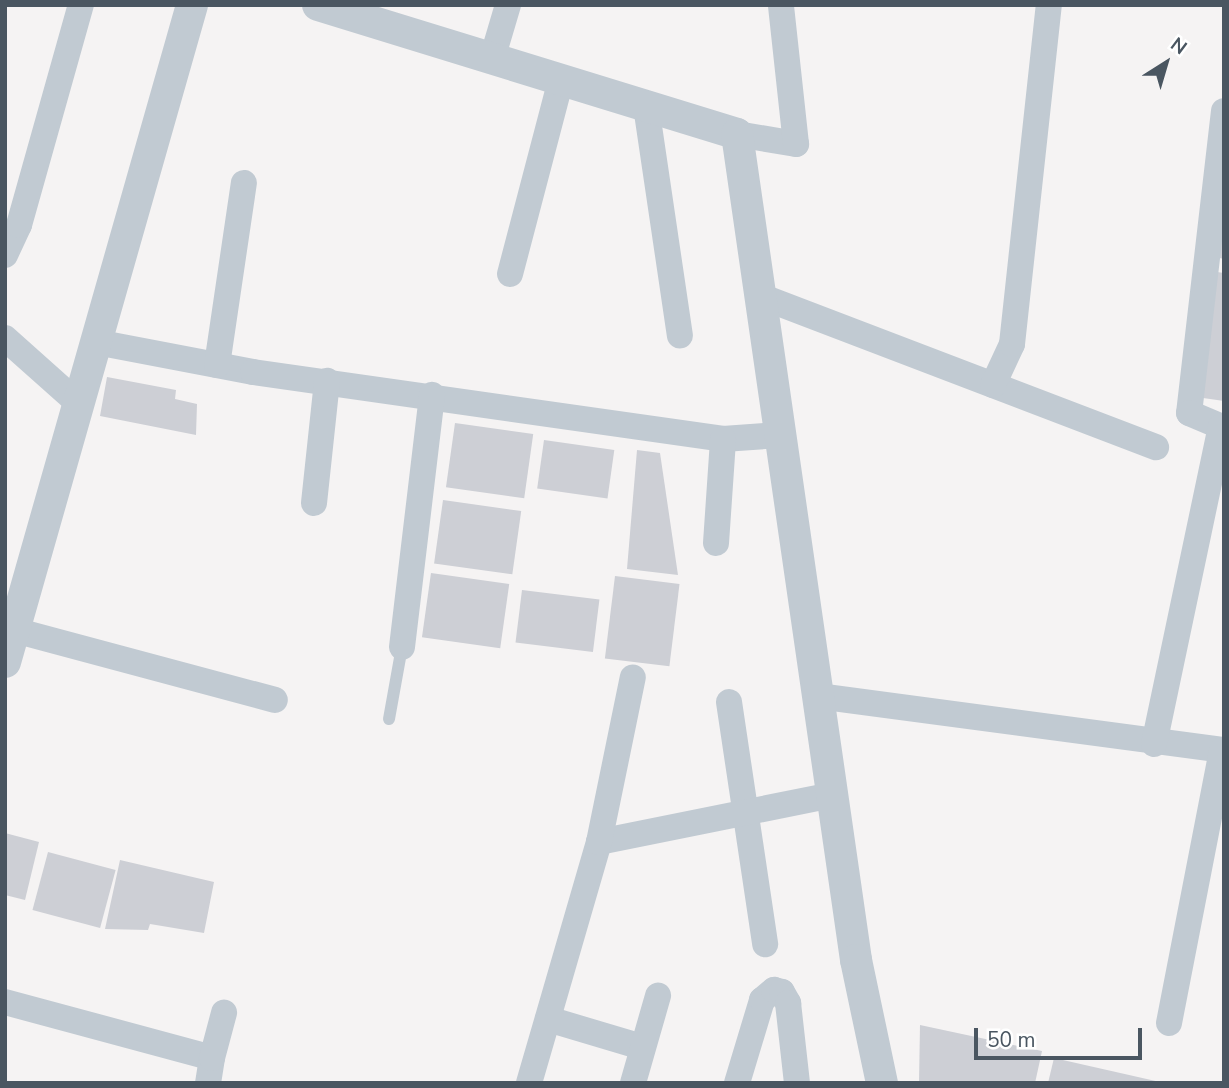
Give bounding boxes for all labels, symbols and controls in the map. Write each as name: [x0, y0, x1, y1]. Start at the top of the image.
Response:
north arrow: [1131, 28, 1201, 98]
text: N: [1165, 32, 1192, 61]
scale bar: [977, 1014, 1145, 1058]
text: 50 m: [987, 1026, 1036, 1054]

